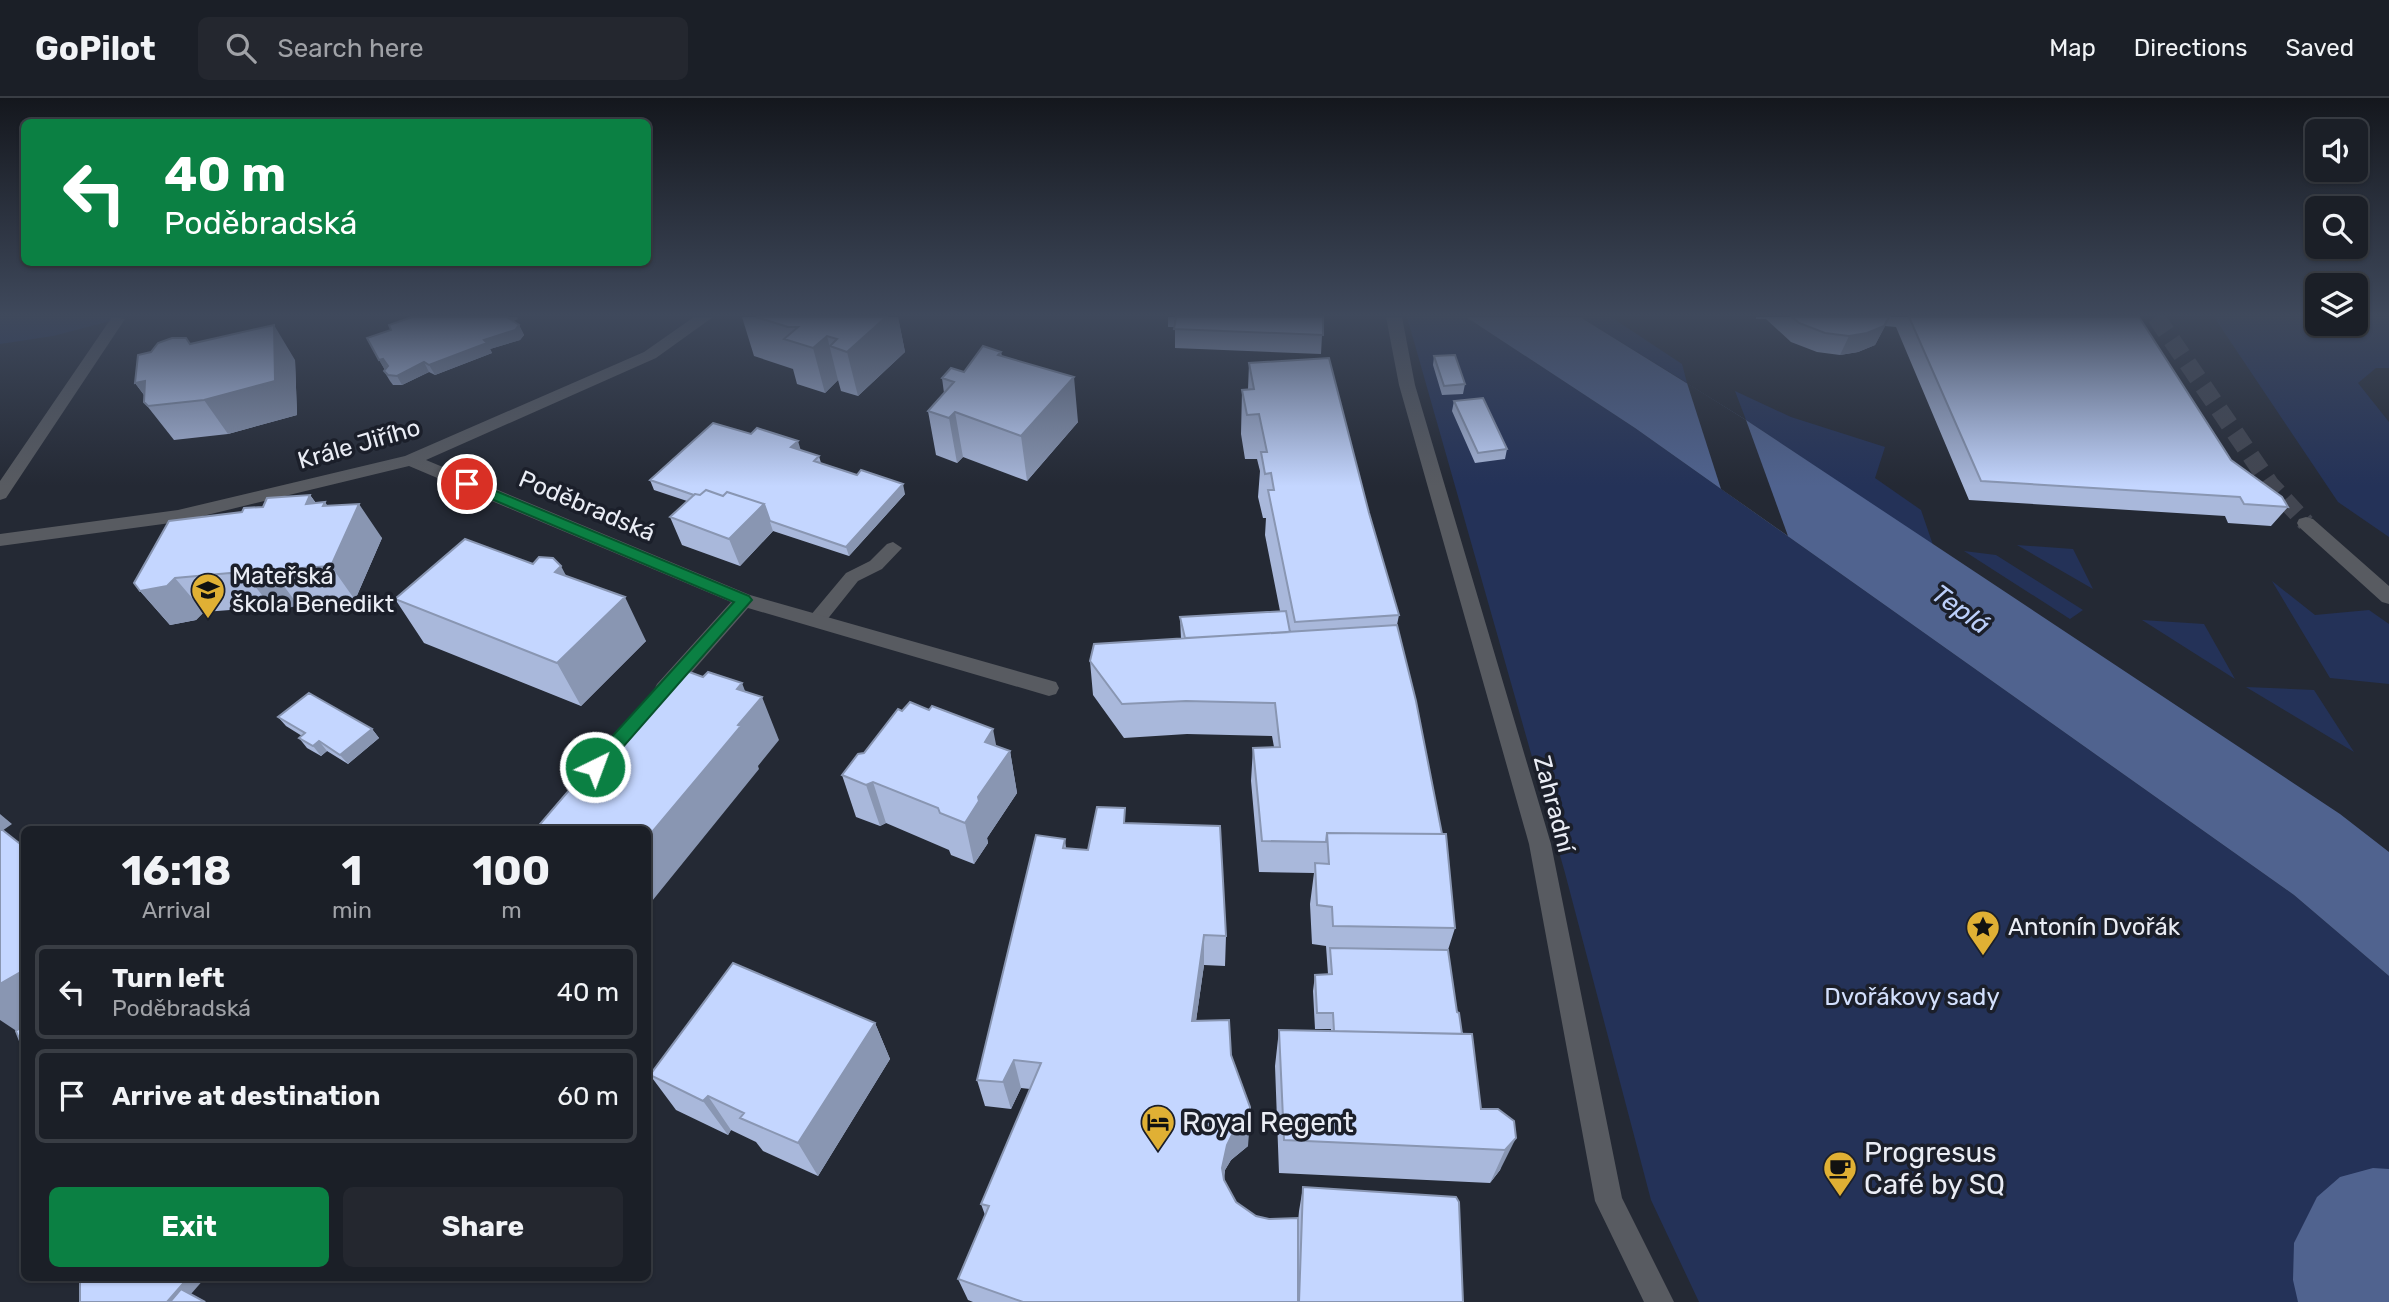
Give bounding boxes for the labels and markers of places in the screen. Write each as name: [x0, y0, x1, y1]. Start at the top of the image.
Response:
pin: [437, 454, 497, 514]
place label: Mateřská škola Benedikt: [232, 562, 394, 618]
school or university icon: Mateřská škola Benedikt: [189, 571, 227, 620]
place icon: Antonín Dvořák: [1964, 908, 2002, 957]
place label: Antonín Dvořák: [2008, 913, 2181, 941]
hotel icon: Royal Regent: [1139, 1103, 1177, 1152]
place label: Royal Regent: [1182, 1106, 1354, 1139]
place label: Progresus Café by SQ: [1864, 1136, 2005, 1201]
cafe icon: Progresus Café by SQ: [1821, 1149, 1859, 1198]

